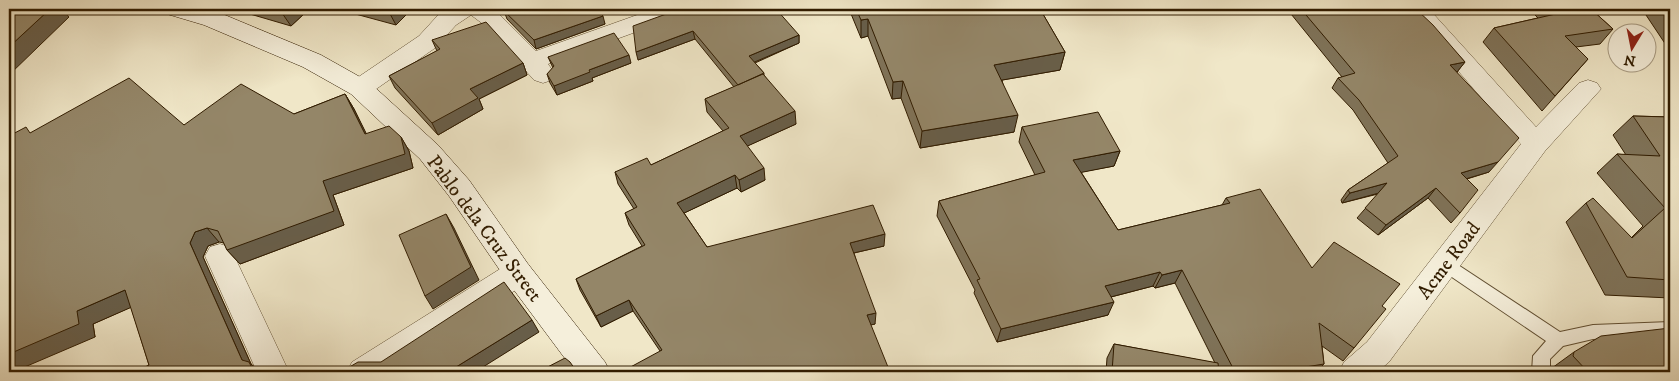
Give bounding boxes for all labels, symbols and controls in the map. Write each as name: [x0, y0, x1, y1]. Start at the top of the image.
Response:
north arrow: [1606, 22, 1656, 72]
text: N: [1622, 50, 1637, 70]
street label: Pablo dela Cruz Street: [421, 151, 547, 307]
street label: Acme Road: [1412, 217, 1486, 304]

